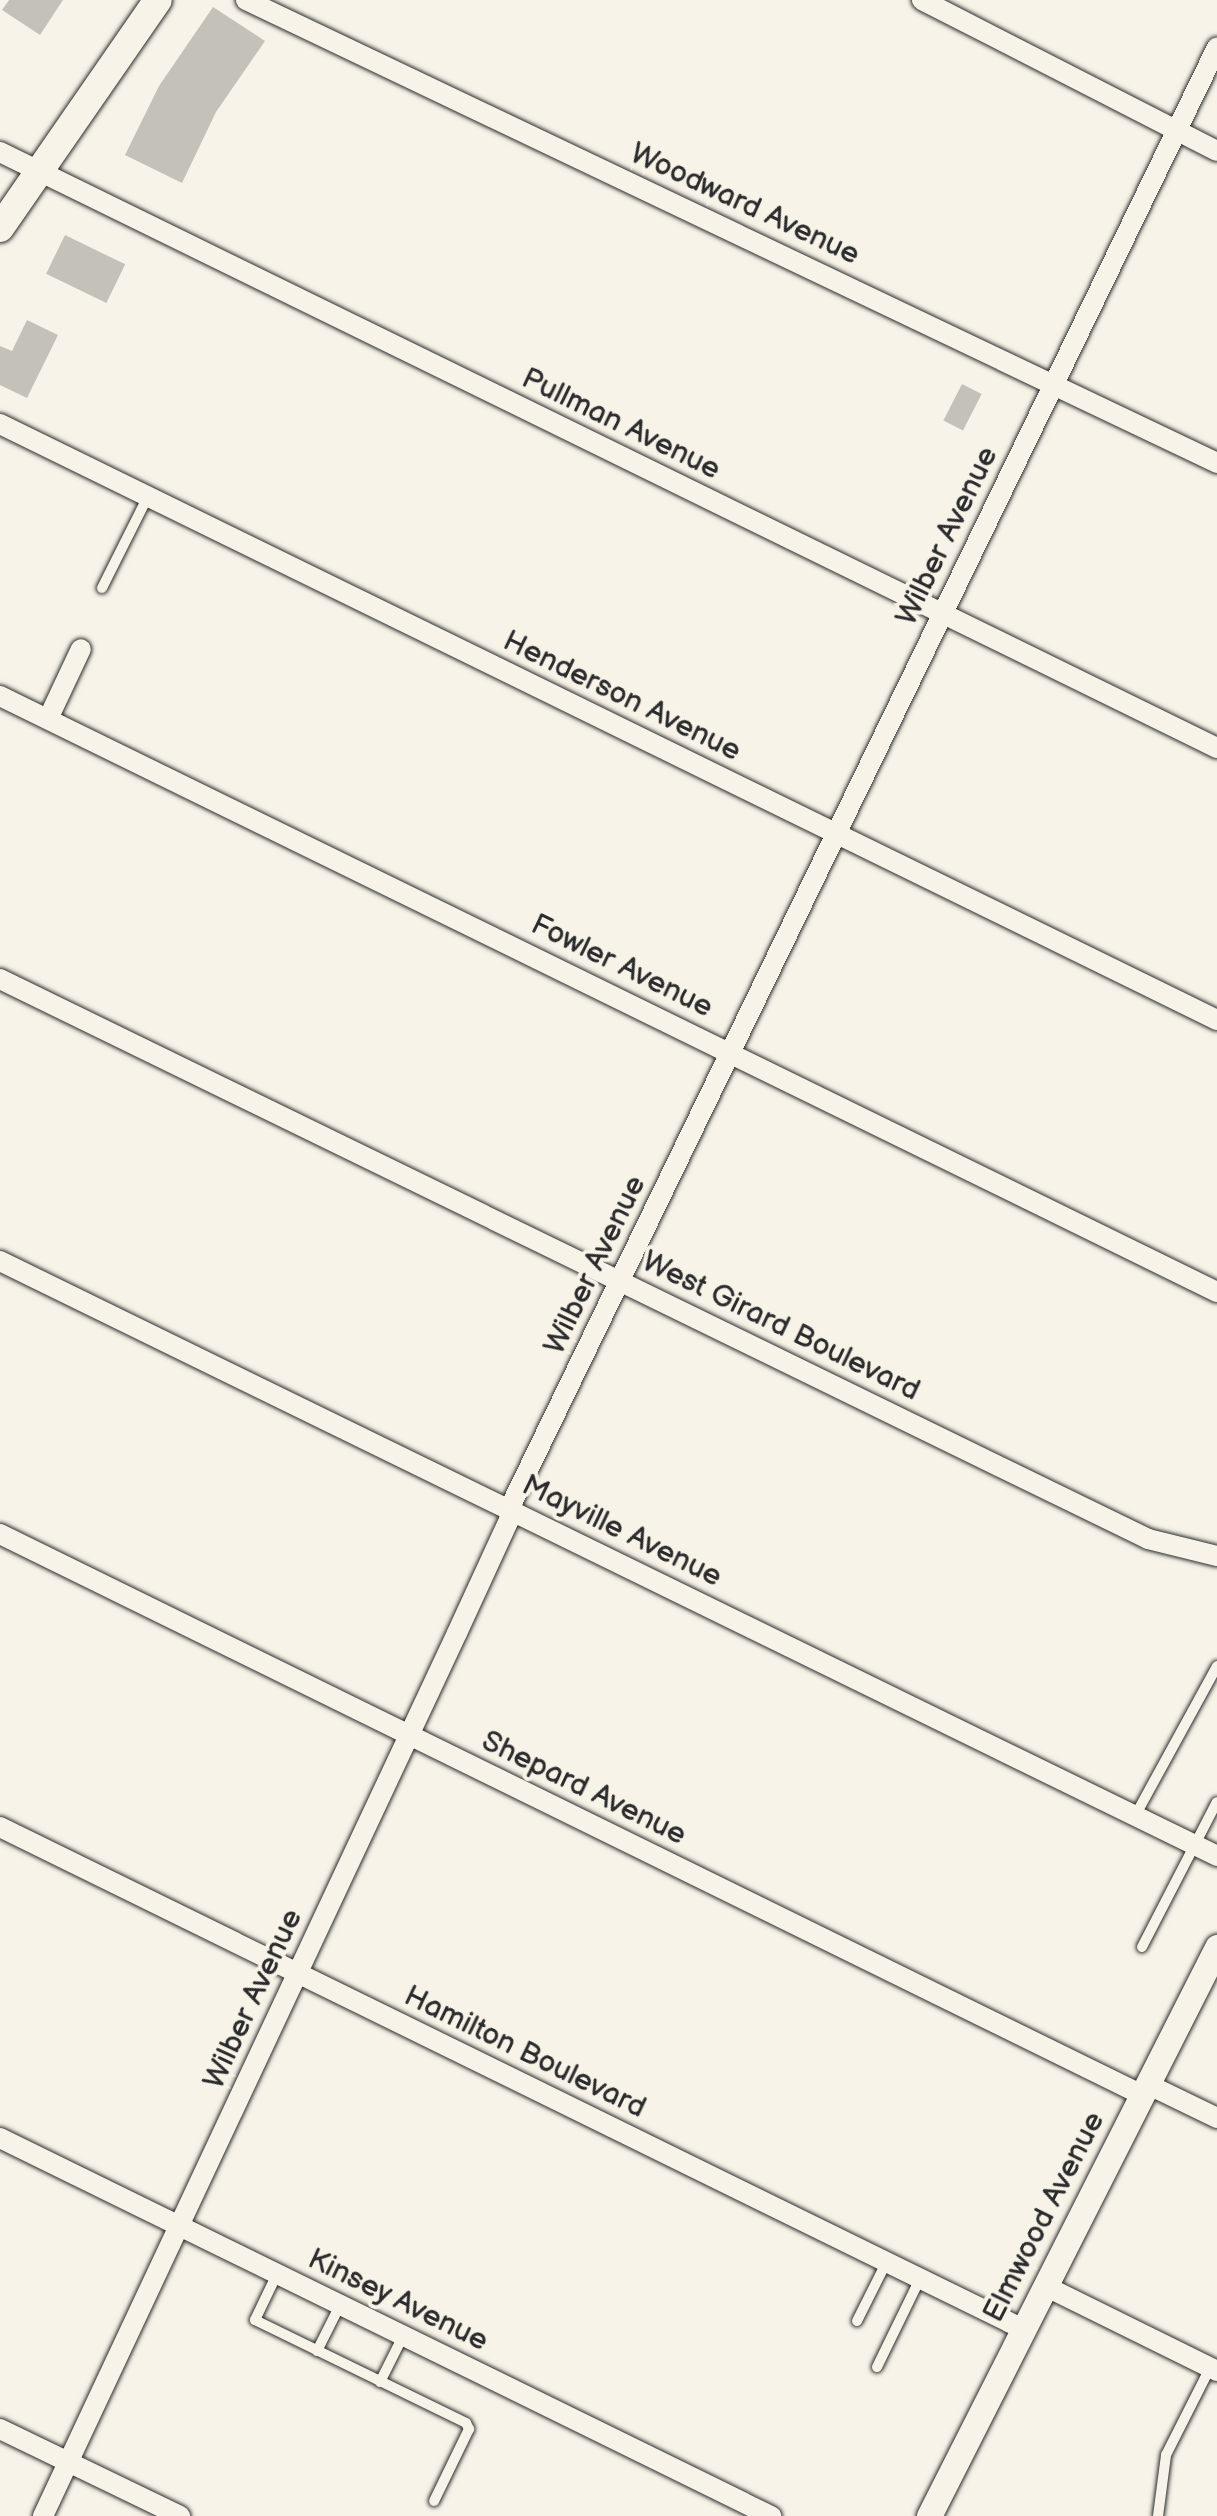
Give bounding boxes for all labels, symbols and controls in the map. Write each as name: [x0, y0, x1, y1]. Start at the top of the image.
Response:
street label: Woodward Avenue: [625, 135, 865, 273]
street label: Pullman Avenue: [516, 360, 726, 488]
street label: Wilber Avenue: [888, 441, 1006, 631]
street label: Henderson Avenue: [497, 623, 747, 769]
street label: Fowler Avenue: [525, 906, 719, 1026]
street label: Wilber Avenue: [536, 1170, 654, 1360]
street label: West Girard Boulevard: [636, 1243, 926, 1409]
street label: Mayville Avenue: [516, 1467, 728, 1595]
street label: Shepard Avenue: [476, 1723, 692, 1853]
street label: Wilber Avenue: [196, 1904, 310, 2094]
street label: Hamilton Boulevard: [398, 1978, 652, 2126]
street label: Elmwood Avenue: [976, 2106, 1112, 2328]
street label: Kinsey Avenue: [301, 2240, 495, 2360]

